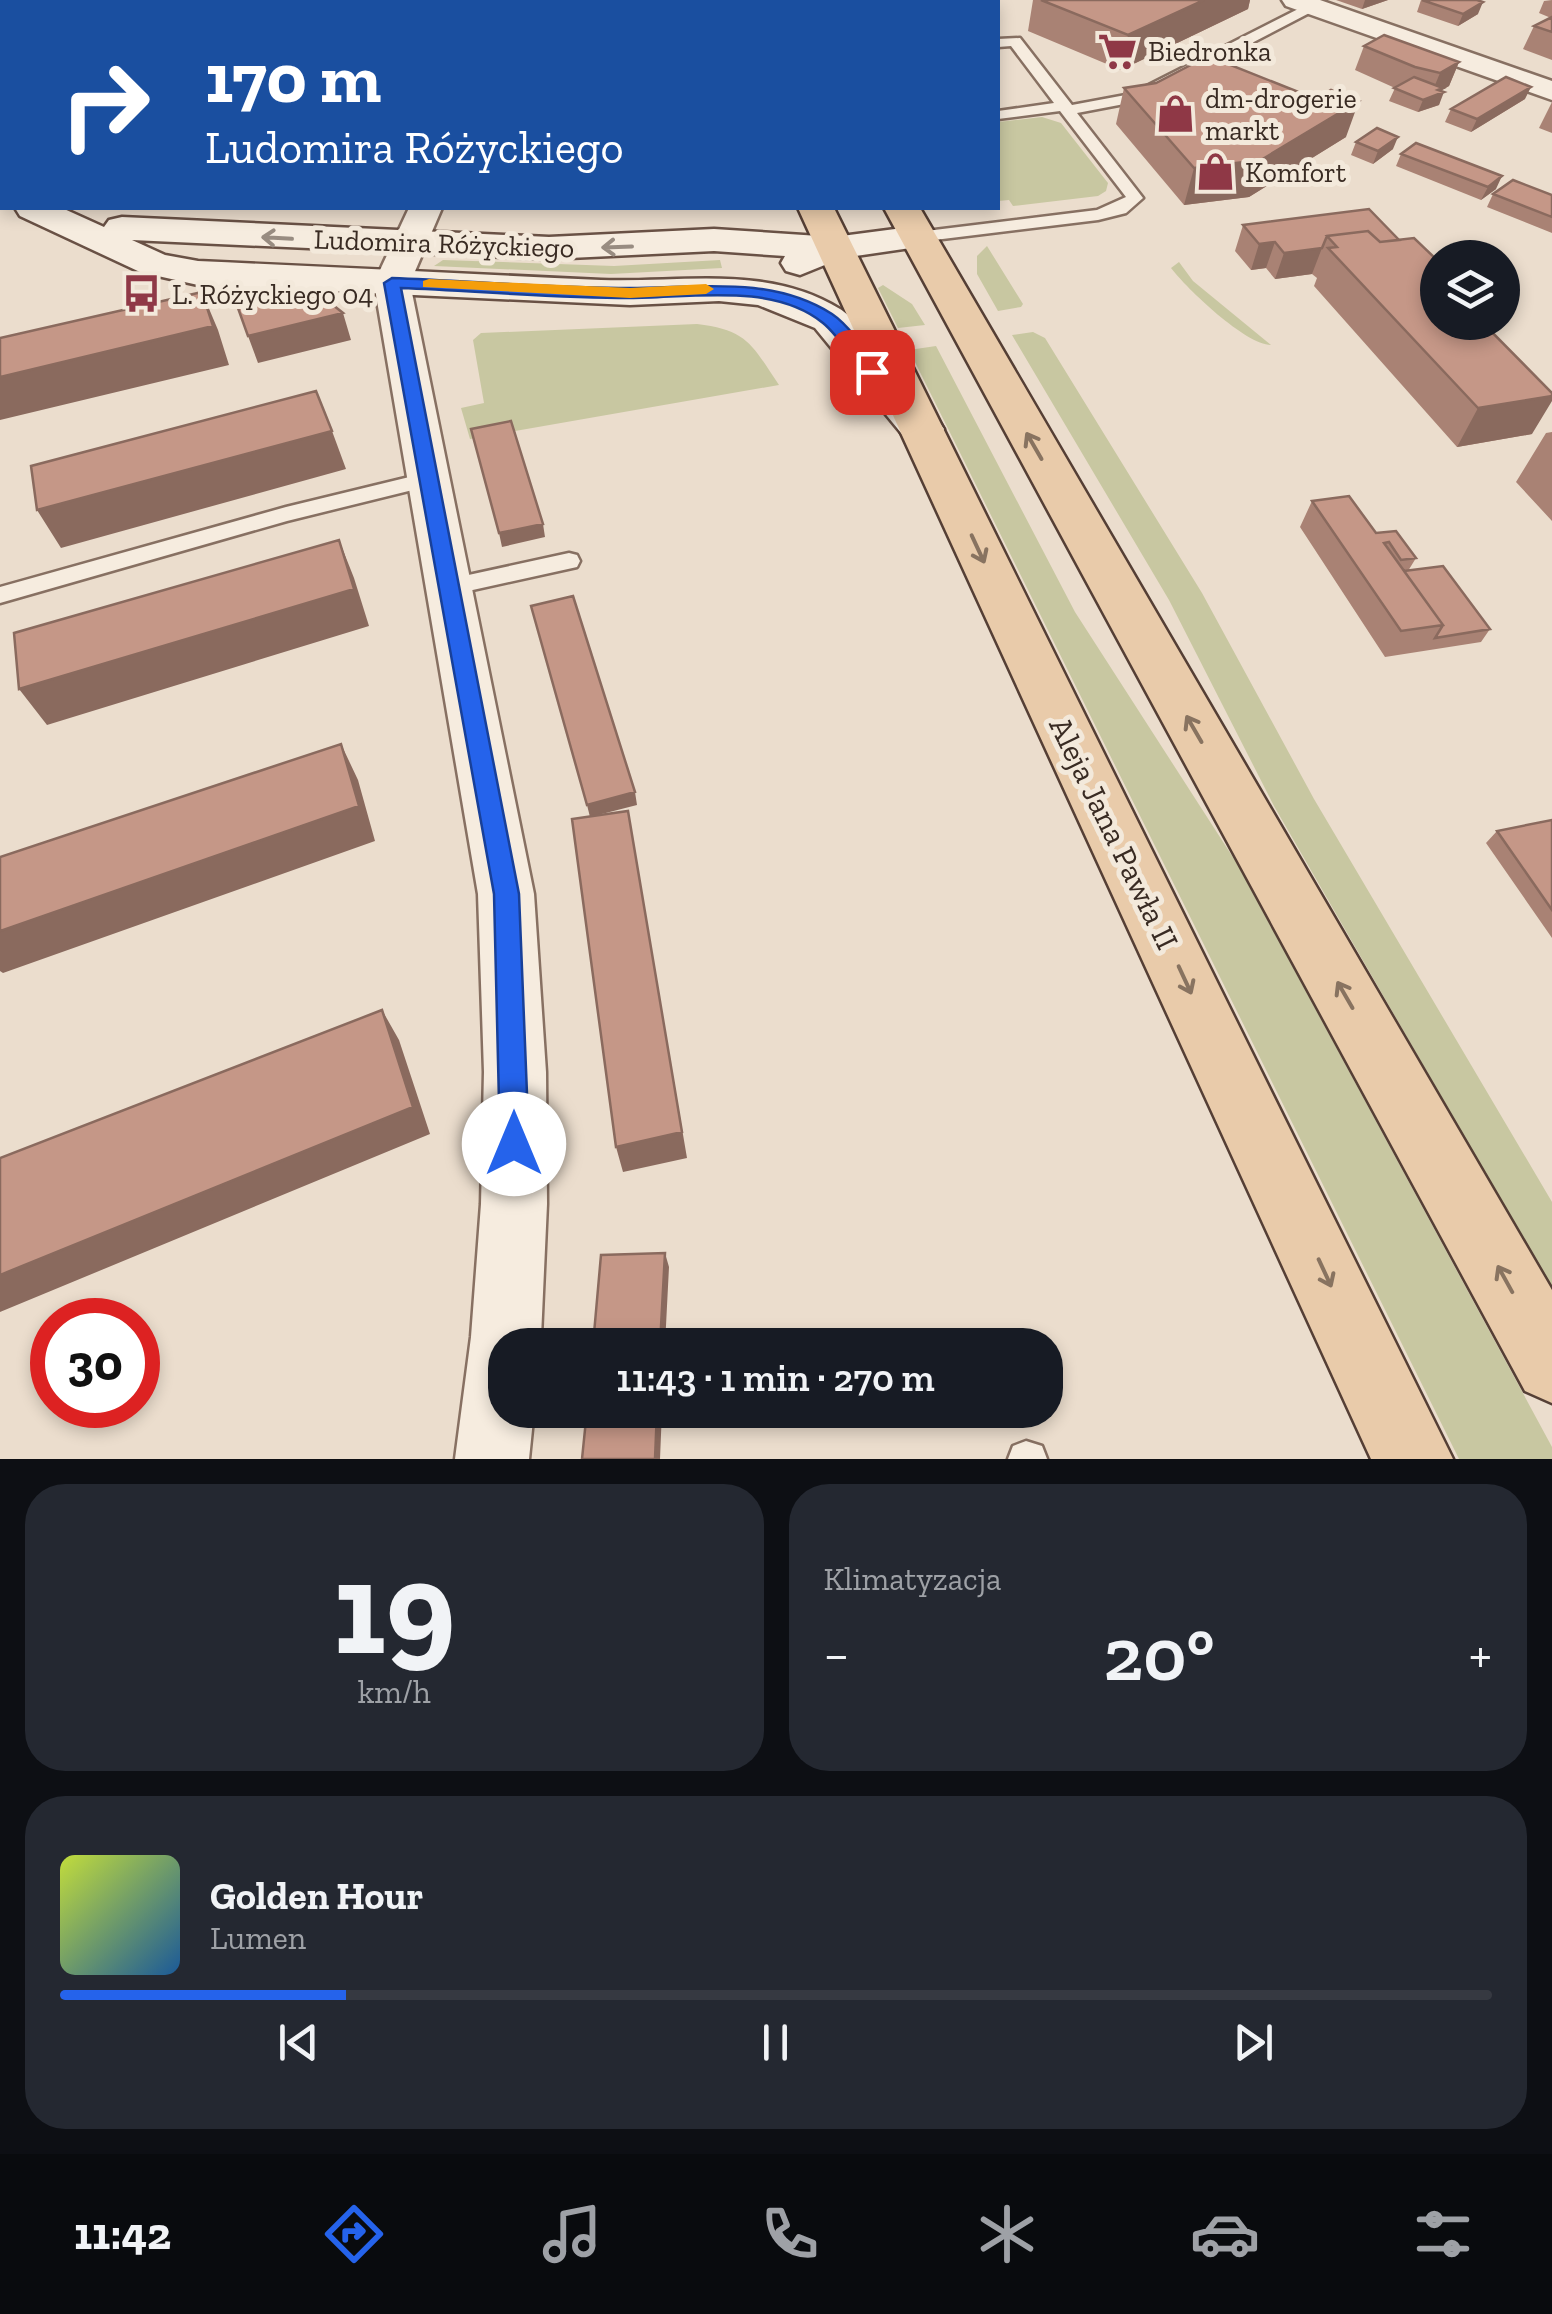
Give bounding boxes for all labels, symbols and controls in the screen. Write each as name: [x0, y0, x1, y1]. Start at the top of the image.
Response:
supermarket icon: Biedronka: [1097, 30, 1139, 72]
place label: Biedronka: [1148, 35, 1272, 68]
text: 170 m: [205, 36, 381, 120]
icon: right: [40, 40, 170, 170]
place label: dm-drogerie markt: [1205, 82, 1357, 147]
shop icon: dm-drogerie markt: [1154, 93, 1196, 135]
text: Ludomira Różyckiego: [205, 121, 624, 175]
shop icon: Komfort: [1194, 151, 1236, 193]
place label: Komfort: [1245, 156, 1347, 189]
street label: Ludomira Różyckiego: [313, 222, 575, 265]
one-way arrow: [261, 228, 293, 247]
one-way arrow: [601, 237, 633, 256]
map controls: [1420, 240, 1520, 340]
button: layers: [1420, 240, 1520, 340]
bus stop icon: L. Różyckiego 04: [121, 273, 163, 315]
place label: L. Różyckiego 04: [172, 278, 373, 311]
pin: [830, 330, 915, 415]
icon: arrive: [845, 345, 900, 400]
one-way arrow: [1024, 432, 1044, 461]
one-way arrow: [970, 533, 989, 563]
street label: Aleja Jana Pawła II: [1041, 711, 1187, 955]
one-way arrow: [1184, 715, 1204, 744]
one-way arrow: [1177, 964, 1196, 994]
one-way arrow: [1335, 981, 1355, 1011]
position arrow: [462, 1092, 566, 1196]
one-way arrow: [1316, 1257, 1335, 1287]
one-way arrow: [1494, 1264, 1514, 1294]
speed limit sign: 30: [30, 1298, 160, 1428]
text: 11:43 · 1 min · 270 m: [616, 1355, 935, 1401]
text: 19: [333, 1530, 455, 1686]
text: Klimatyzacja: [824, 1560, 1001, 1598]
text: 20°: [1104, 1609, 1215, 1699]
text: −: [824, 1621, 849, 1687]
text: +: [1469, 1621, 1492, 1687]
text: km/h: [358, 1673, 431, 1711]
text: Golden Hour: [210, 1873, 423, 1919]
text: Lumen: [210, 1919, 306, 1957]
icon: previous: [271, 2015, 326, 2070]
icon: pause: [748, 2015, 803, 2070]
icon: next: [1226, 2015, 1281, 2070]
icon: directions: [319, 2199, 389, 2269]
icon: music: [537, 2199, 607, 2269]
icon: phone: [755, 2199, 825, 2269]
icon: climate: [972, 2199, 1042, 2269]
icon: car: [1190, 2199, 1260, 2269]
icon: filters: [1408, 2199, 1478, 2269]
text: 11:42: [74, 2207, 171, 2261]

